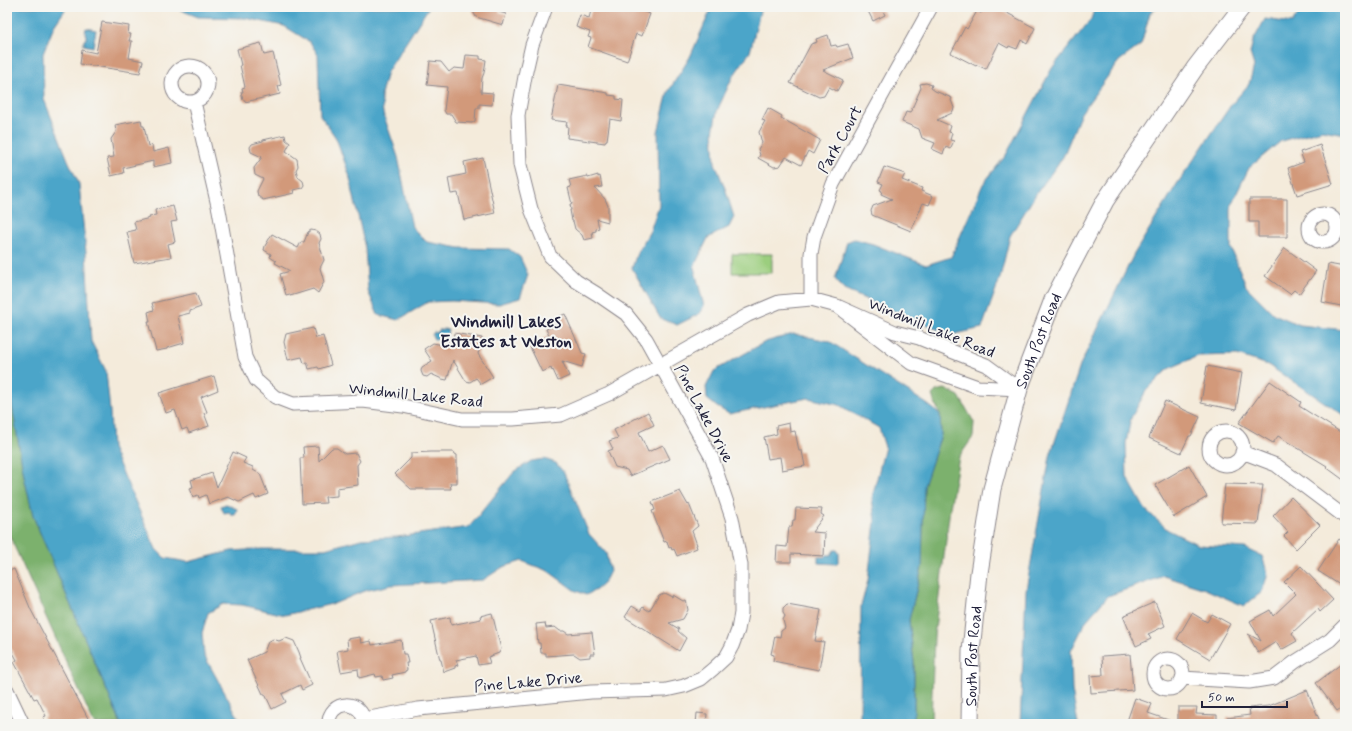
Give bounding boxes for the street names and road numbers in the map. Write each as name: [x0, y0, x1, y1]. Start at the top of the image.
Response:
street label: Park Court: [813, 102, 868, 177]
street label: South Post Road: [1011, 289, 1067, 392]
street label: Windmill Lake Road: [865, 293, 998, 363]
street label: Pine Lake Drive: [669, 361, 739, 467]
street label: Windmill Lake Road: [348, 378, 484, 413]
street label: South Post Road: [961, 605, 988, 707]
street label: Pine Lake Drive: [473, 667, 583, 698]

